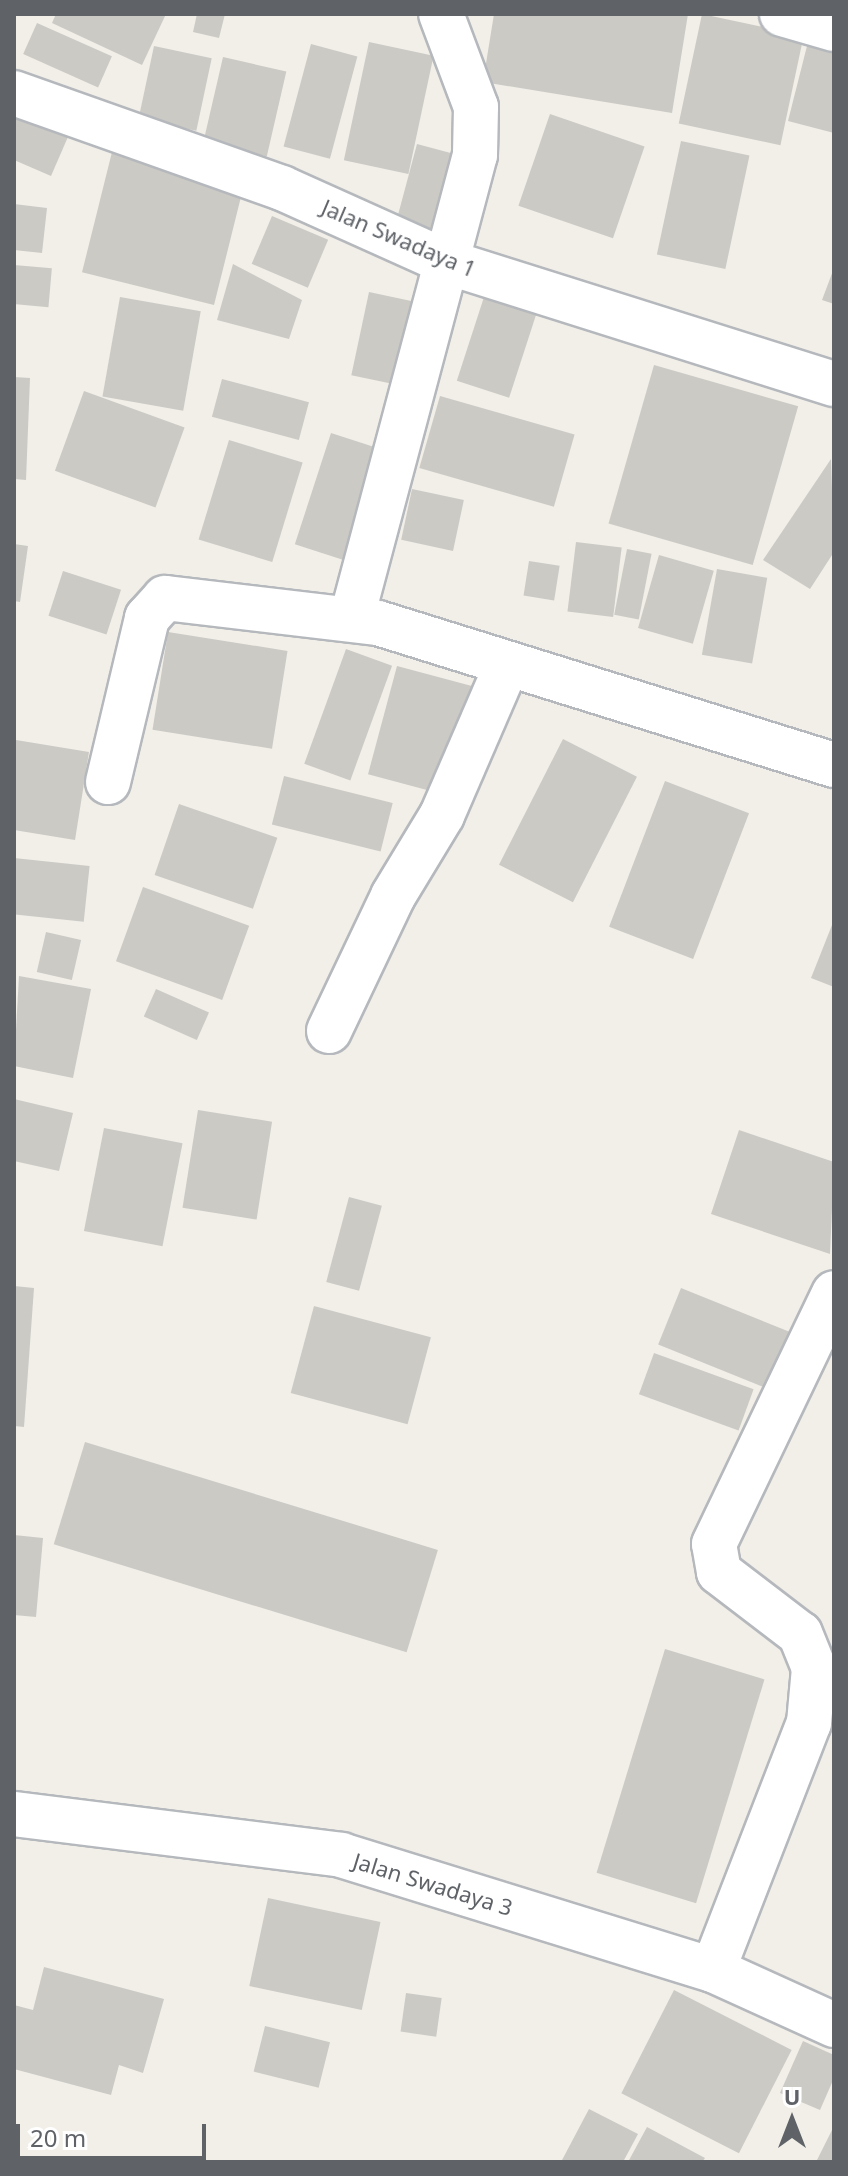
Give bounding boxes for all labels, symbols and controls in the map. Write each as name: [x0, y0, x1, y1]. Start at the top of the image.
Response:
street label: Jalan Swadaya 1: [318, 194, 480, 282]
street label: Jalan Swadaya 3: [350, 1847, 516, 1921]
north arrow: [752, 2080, 832, 2160]
text: U: [784, 2081, 800, 2111]
scale bar: [20, 2108, 210, 2158]
text: 20 m: [30, 2121, 86, 2154]

